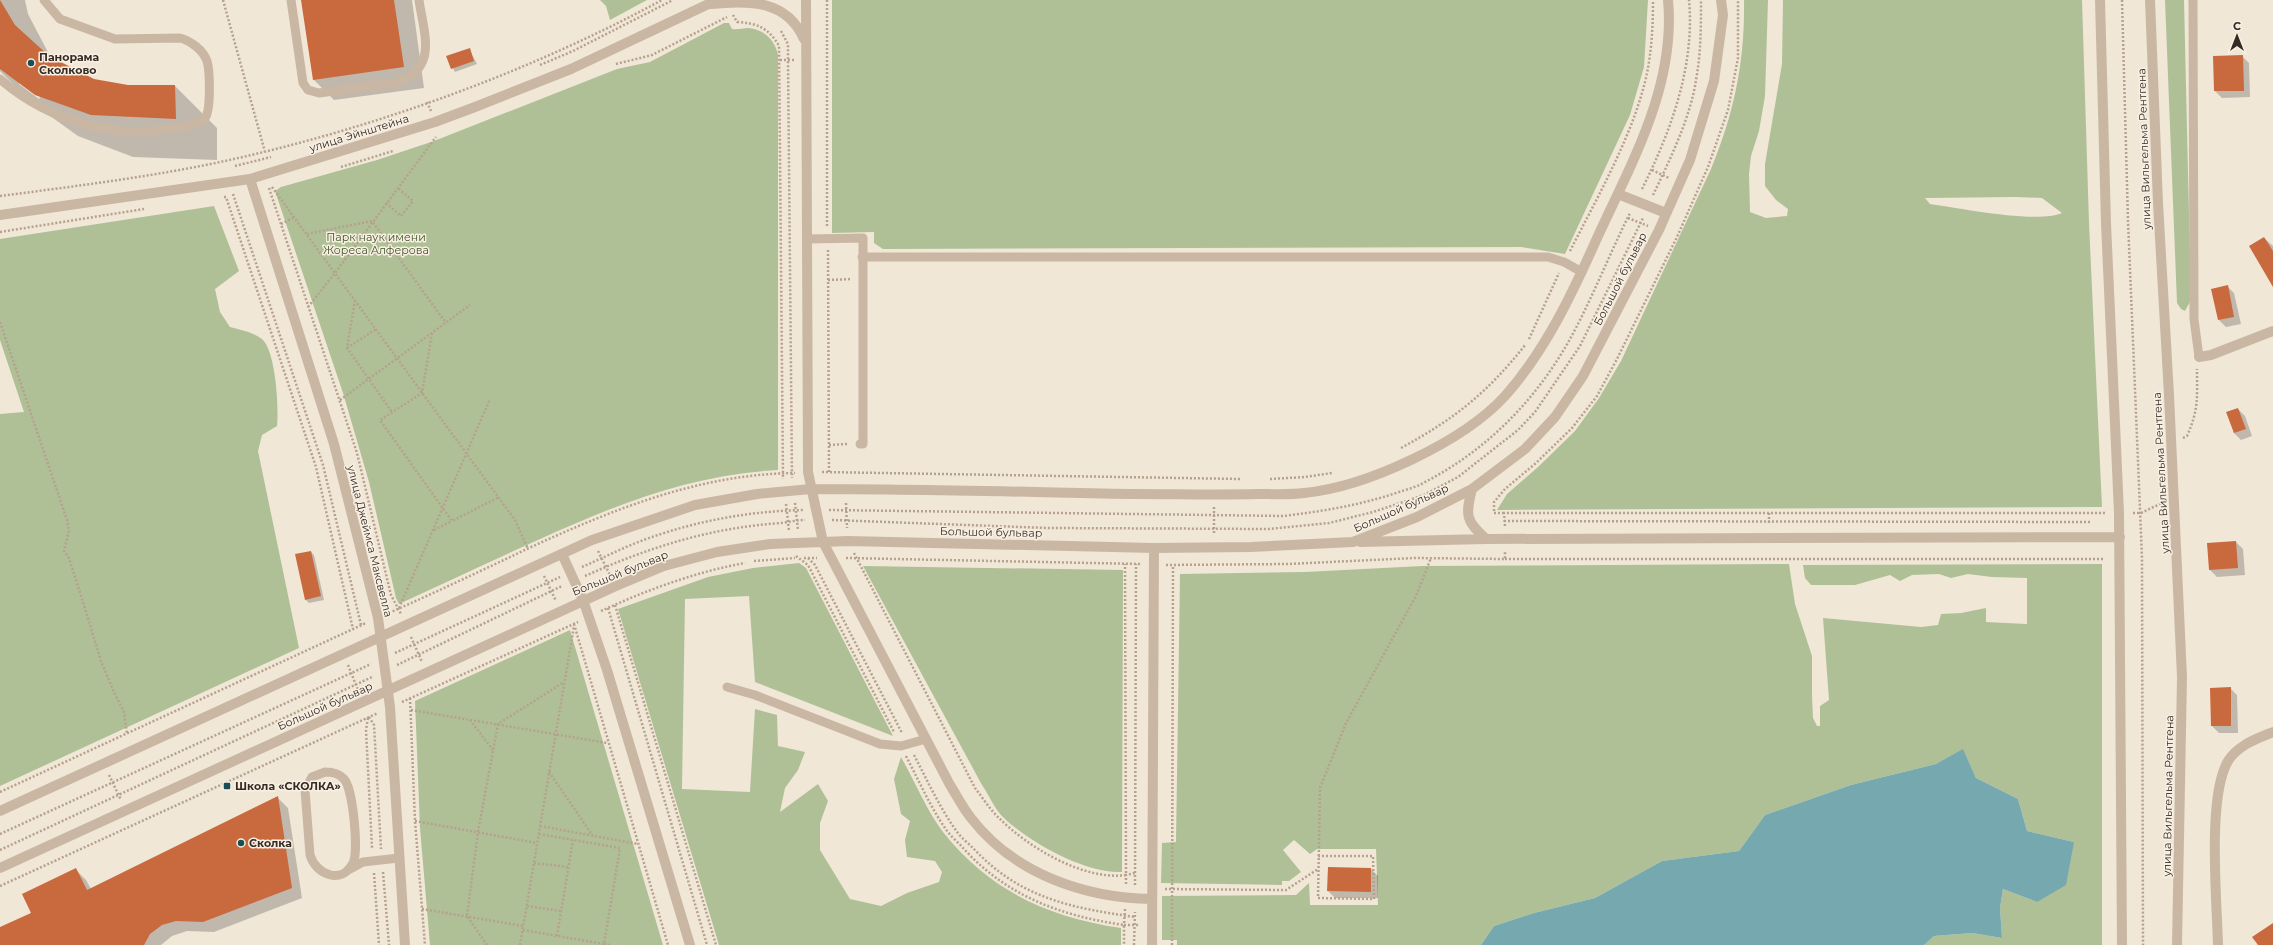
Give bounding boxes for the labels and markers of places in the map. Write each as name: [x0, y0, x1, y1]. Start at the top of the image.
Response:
place label: Панорама Сколково: [39, 50, 99, 77]
marker: Панорама Сколково: [26, 58, 36, 68]
place label: Школа «СКОЛКА»: [235, 779, 341, 793]
marker: Школа «СКОЛКА»: [222, 781, 232, 791]
place label: Сколка: [249, 836, 292, 850]
marker: Сколка: [236, 838, 246, 848]

